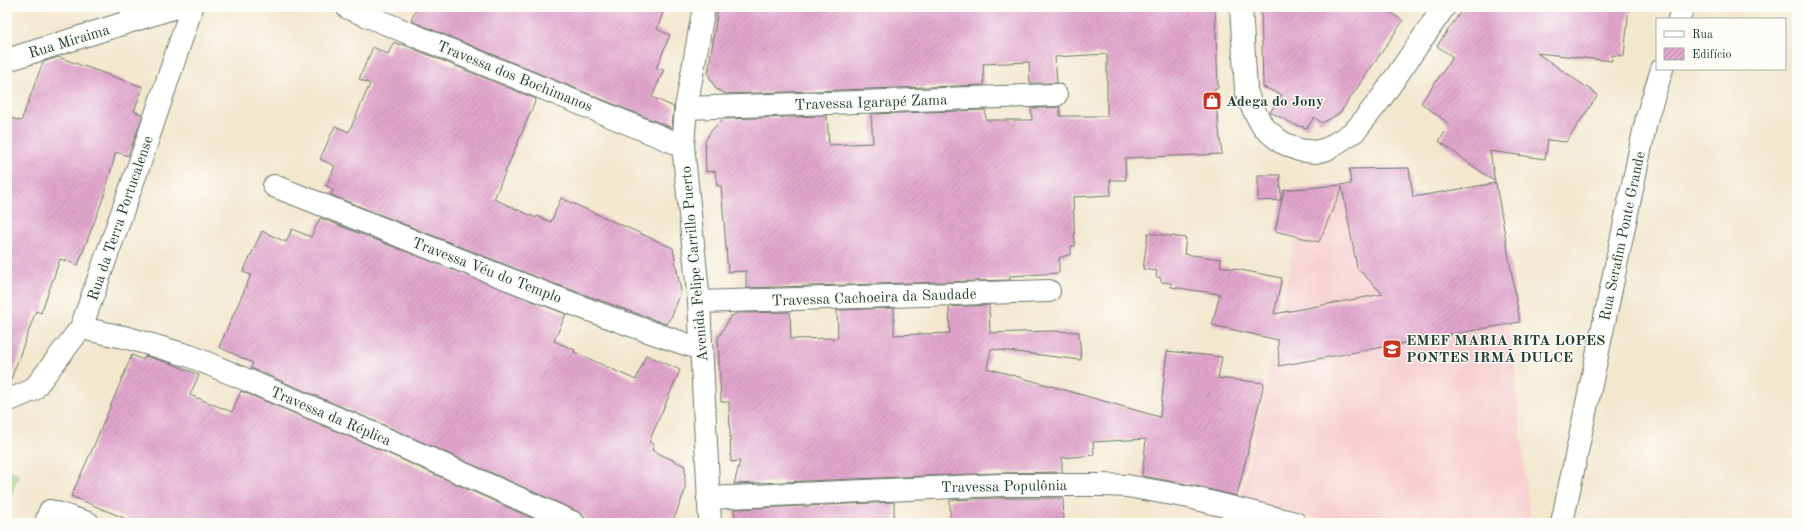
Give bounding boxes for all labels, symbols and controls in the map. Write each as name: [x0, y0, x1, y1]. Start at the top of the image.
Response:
legend: [1656, 18, 1786, 70]
street label: Rua Miraima: [27, 23, 112, 62]
text: Rua: [1692, 29, 1713, 41]
street label: Travessa dos Bochimanos: [434, 39, 594, 116]
text: Edifício: [1692, 49, 1731, 61]
shop icon: Adega do Jony: [1201, 90, 1223, 112]
street label: Travessa Igarapé Zama: [794, 93, 948, 114]
place label: Adega do Jony: [1226, 95, 1324, 110]
street label: Rua da Terra Portucalense: [86, 134, 157, 303]
street label: Rua Serafim Ponte Grande: [1598, 150, 1649, 322]
street label: Avenida Felipe Carrillo Puerto: [679, 165, 712, 362]
street label: Travessa Véu do Templo: [410, 236, 563, 307]
street label: Travessa Cachoeira da Saudade: [771, 287, 977, 310]
place label: EMEF MARIA RITA LOPES PONTES IRMÃ DULCE: [1406, 334, 1605, 366]
school or university icon: EMEF MARIA RITA LOPES PONTES IRMÃ DULCE: [1381, 338, 1403, 360]
street label: Travessa da Réplica: [268, 385, 393, 450]
street label: Travessa Populônia: [941, 479, 1068, 496]

